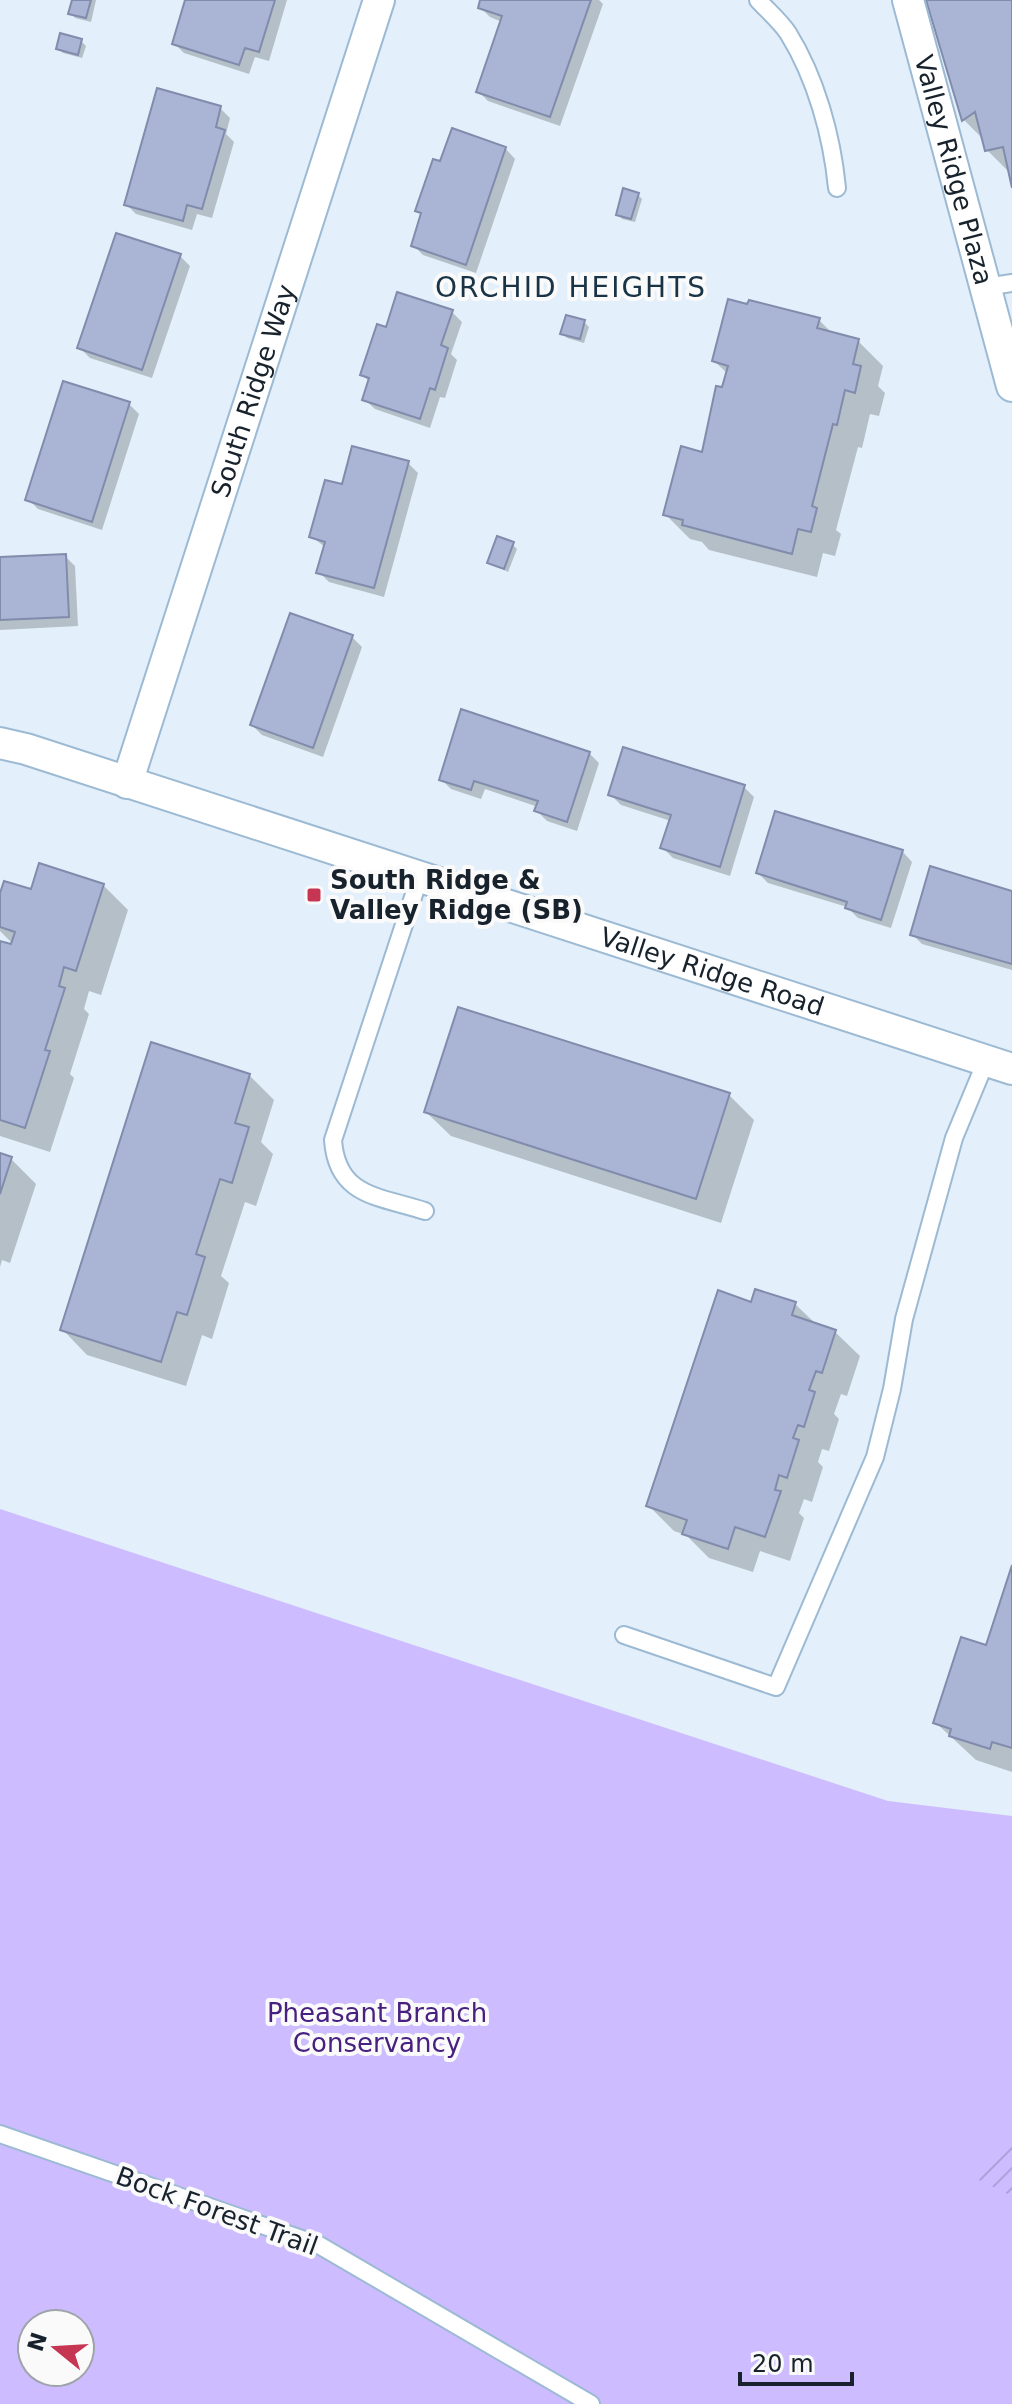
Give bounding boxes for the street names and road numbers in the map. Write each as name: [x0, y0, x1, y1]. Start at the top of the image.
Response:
street label: Valley Ridge Plaza: [908, 52, 999, 288]
street label: South Ridge Way: [205, 281, 301, 501]
street label: Valley Ridge Road: [596, 921, 828, 1022]
street label: Bock Forest Trail: [112, 2161, 322, 2261]

